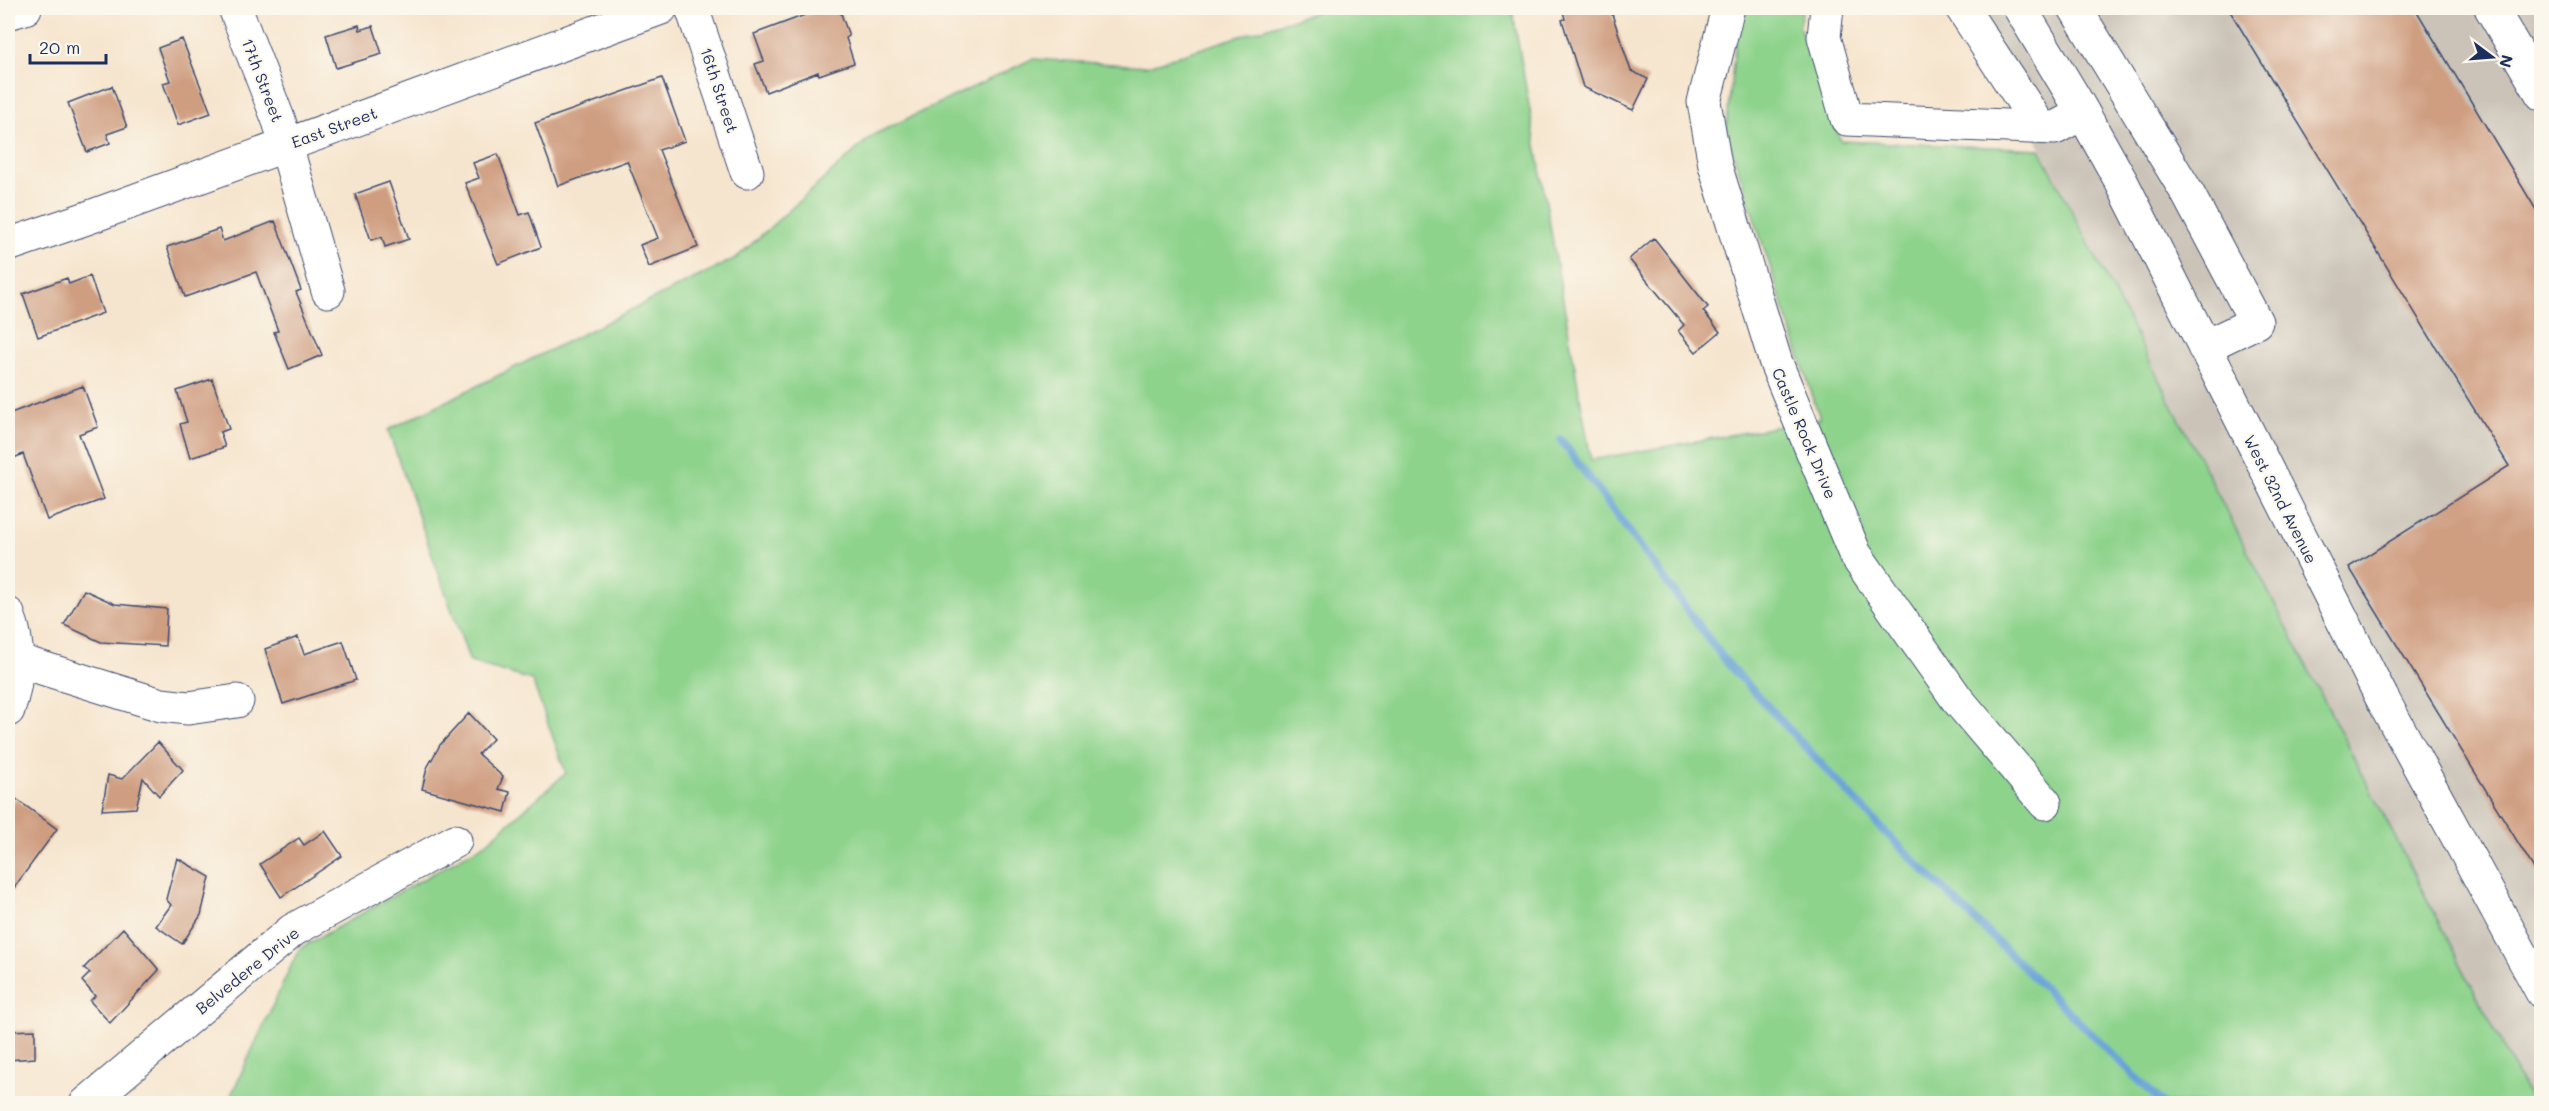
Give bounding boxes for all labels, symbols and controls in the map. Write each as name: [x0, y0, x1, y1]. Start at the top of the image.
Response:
scale bar: [30, 27, 106, 65]
north arrow: [2462, 27, 2522, 87]
text: 20 m: [39, 35, 80, 59]
street label: 17th Street: [237, 35, 289, 125]
street label: 16th Street: [696, 44, 744, 136]
text: N: [2495, 53, 2519, 70]
street label: East Street: [288, 102, 380, 152]
street label: Castle Rock Drive: [1768, 364, 1842, 502]
street label: West 32nd Avenue: [2239, 431, 2323, 567]
street label: Belvedere Drive: [191, 922, 303, 1018]

